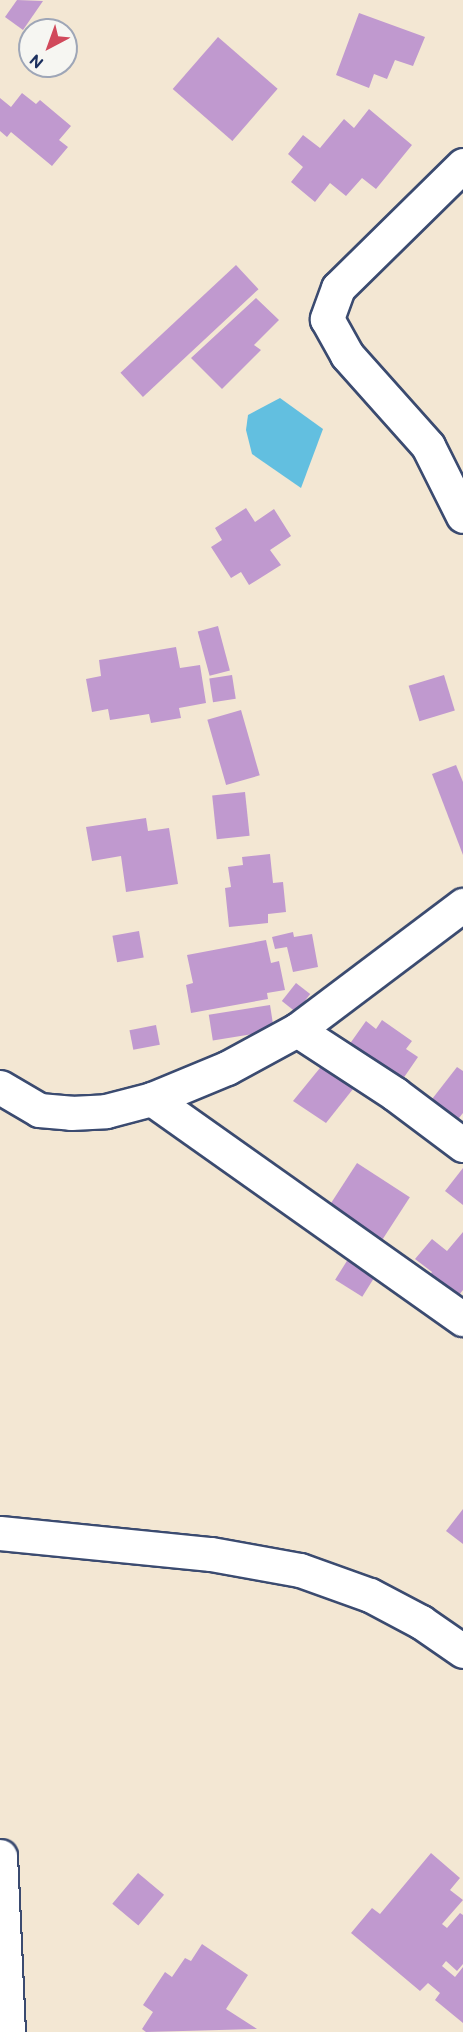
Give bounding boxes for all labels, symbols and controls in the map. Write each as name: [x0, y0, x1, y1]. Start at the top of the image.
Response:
north arrow: [18, 18, 78, 78]
text: N: [26, 49, 48, 72]

